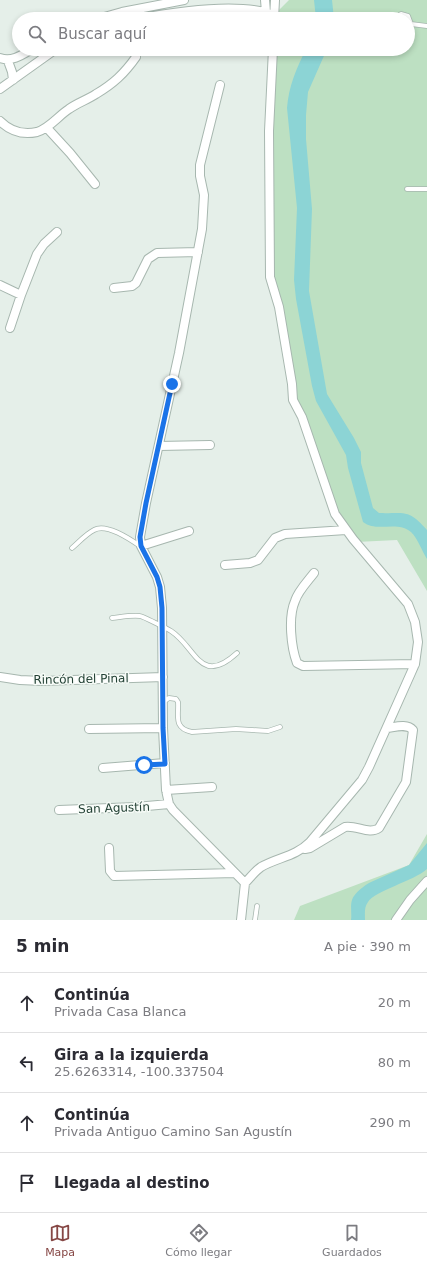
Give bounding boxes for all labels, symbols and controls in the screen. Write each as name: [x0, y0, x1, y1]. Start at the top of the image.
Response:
search box: [12, 12, 415, 56]
icon: search: [26, 23, 48, 45]
text: Buscar aquí: [58, 25, 146, 43]
route end: [163, 375, 181, 393]
street label: Rincón del Pinal: [33, 671, 129, 687]
route start: [135, 756, 153, 774]
street label: San Agustín: [78, 800, 150, 816]
text: 5 min: [16, 936, 69, 956]
text: A pie · 390 m: [324, 939, 411, 954]
text: Continúa: [54, 986, 130, 1004]
icon: ahead: [16, 992, 38, 1014]
text: 20 m: [378, 995, 411, 1010]
text: Privada Casa Blanca: [54, 1004, 186, 1019]
text: Gira a la izquierda: [54, 1046, 209, 1064]
icon: left: [16, 1052, 38, 1074]
text: 80 m: [378, 1055, 411, 1070]
text: 25.6263314, -100.337504: [54, 1064, 224, 1079]
text: Continúa: [54, 1106, 130, 1124]
icon: ahead: [16, 1112, 38, 1134]
text: 290 m: [369, 1115, 411, 1130]
text: Privada Antiguo Camino San Agustín: [54, 1124, 292, 1139]
icon: arrive: [16, 1172, 38, 1194]
text: Llegada al destino: [54, 1174, 209, 1192]
tab: Mapa: [45, 1222, 75, 1259]
tab: Cómo llegar: [165, 1222, 232, 1259]
tab: Guardados: [322, 1222, 382, 1259]

